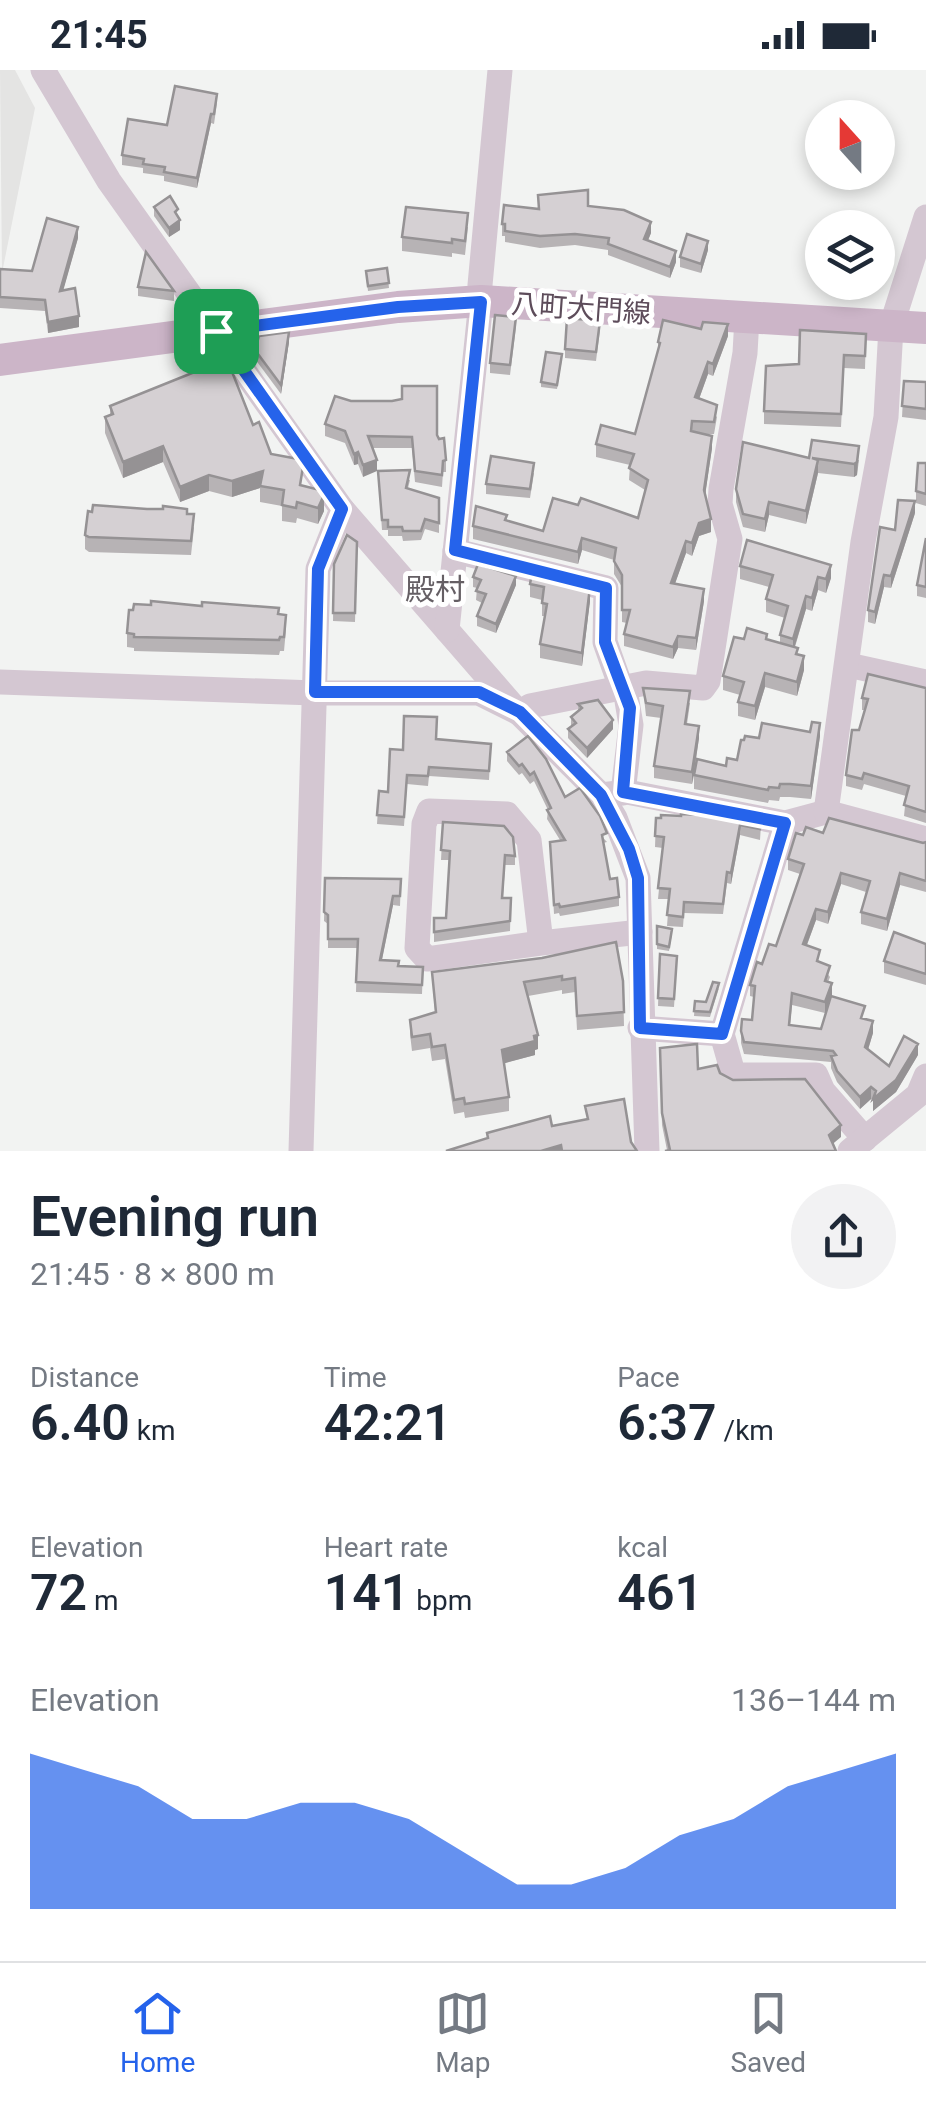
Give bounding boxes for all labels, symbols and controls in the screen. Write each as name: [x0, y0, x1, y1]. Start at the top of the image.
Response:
text: 21:45: [50, 13, 148, 57]
north arrow: [805, 100, 895, 190]
map controls: [805, 100, 895, 300]
button: layers: [805, 210, 895, 300]
street label: 八町大門線: [510, 287, 652, 330]
pin: [174, 289, 259, 374]
icon: arrive: [189, 304, 244, 359]
district label: 殿村: [405, 572, 465, 607]
button: share: [791, 1184, 896, 1289]
text: Evening run: [30, 1185, 319, 1249]
text: 21:45 · 8 × 800 m: [30, 1255, 275, 1293]
text: Distance: [30, 1361, 139, 1394]
text: Time: [324, 1361, 387, 1394]
text: Pace: [617, 1361, 680, 1394]
text: 6.40: [30, 1394, 130, 1452]
text: 42:21: [324, 1394, 452, 1452]
text: 6:37: [617, 1394, 717, 1452]
text: km: [130, 1414, 176, 1447]
text: /km: [717, 1414, 774, 1447]
text: Elevation: [30, 1531, 143, 1564]
text: Heart rate: [324, 1531, 448, 1564]
text: kcal: [617, 1531, 668, 1564]
text: 72: [30, 1564, 87, 1622]
text: 141: [324, 1564, 409, 1622]
text: 461: [617, 1564, 703, 1622]
text: m: [87, 1584, 119, 1617]
text: bpm: [409, 1584, 472, 1617]
text: Elevation: [30, 1681, 160, 1719]
text: 136–144 m: [731, 1681, 896, 1719]
tab: Home: [120, 1986, 195, 2079]
tab: Map: [435, 1986, 491, 2079]
tab: Saved: [730, 1986, 806, 2079]

